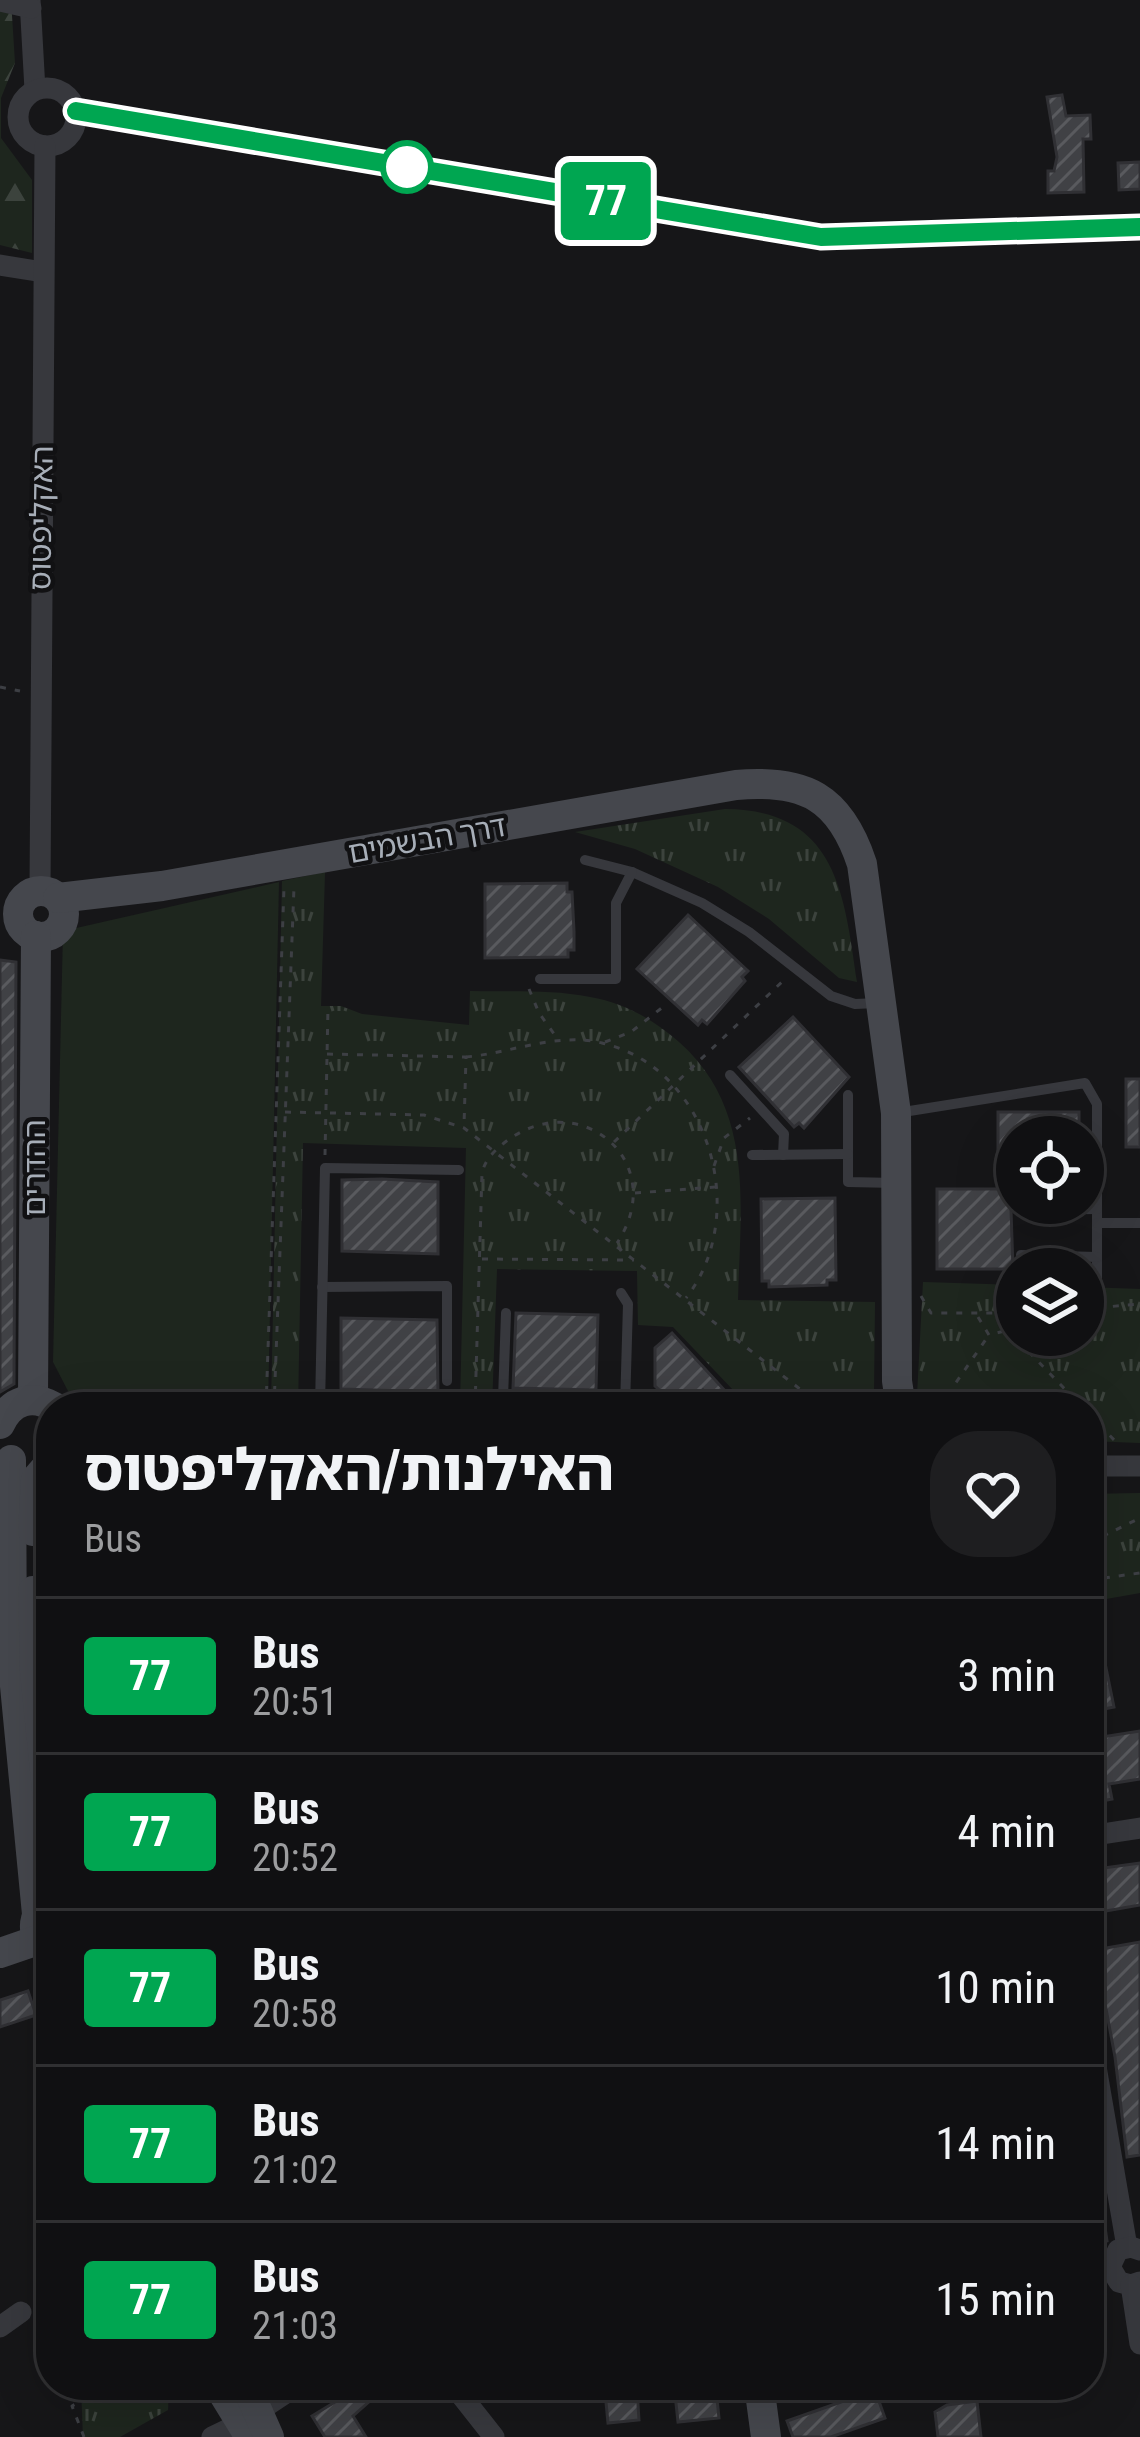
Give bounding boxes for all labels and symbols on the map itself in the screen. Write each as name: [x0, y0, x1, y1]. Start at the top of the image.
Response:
unlabelled marker: [382, 142, 432, 192]
line badge: 77: [552, 162, 660, 240]
street label: האקליפטוס: [22, 445, 60, 591]
street label: דרך הבשמים: [345, 808, 509, 870]
street label: ההדרים: [17, 1120, 52, 1216]

